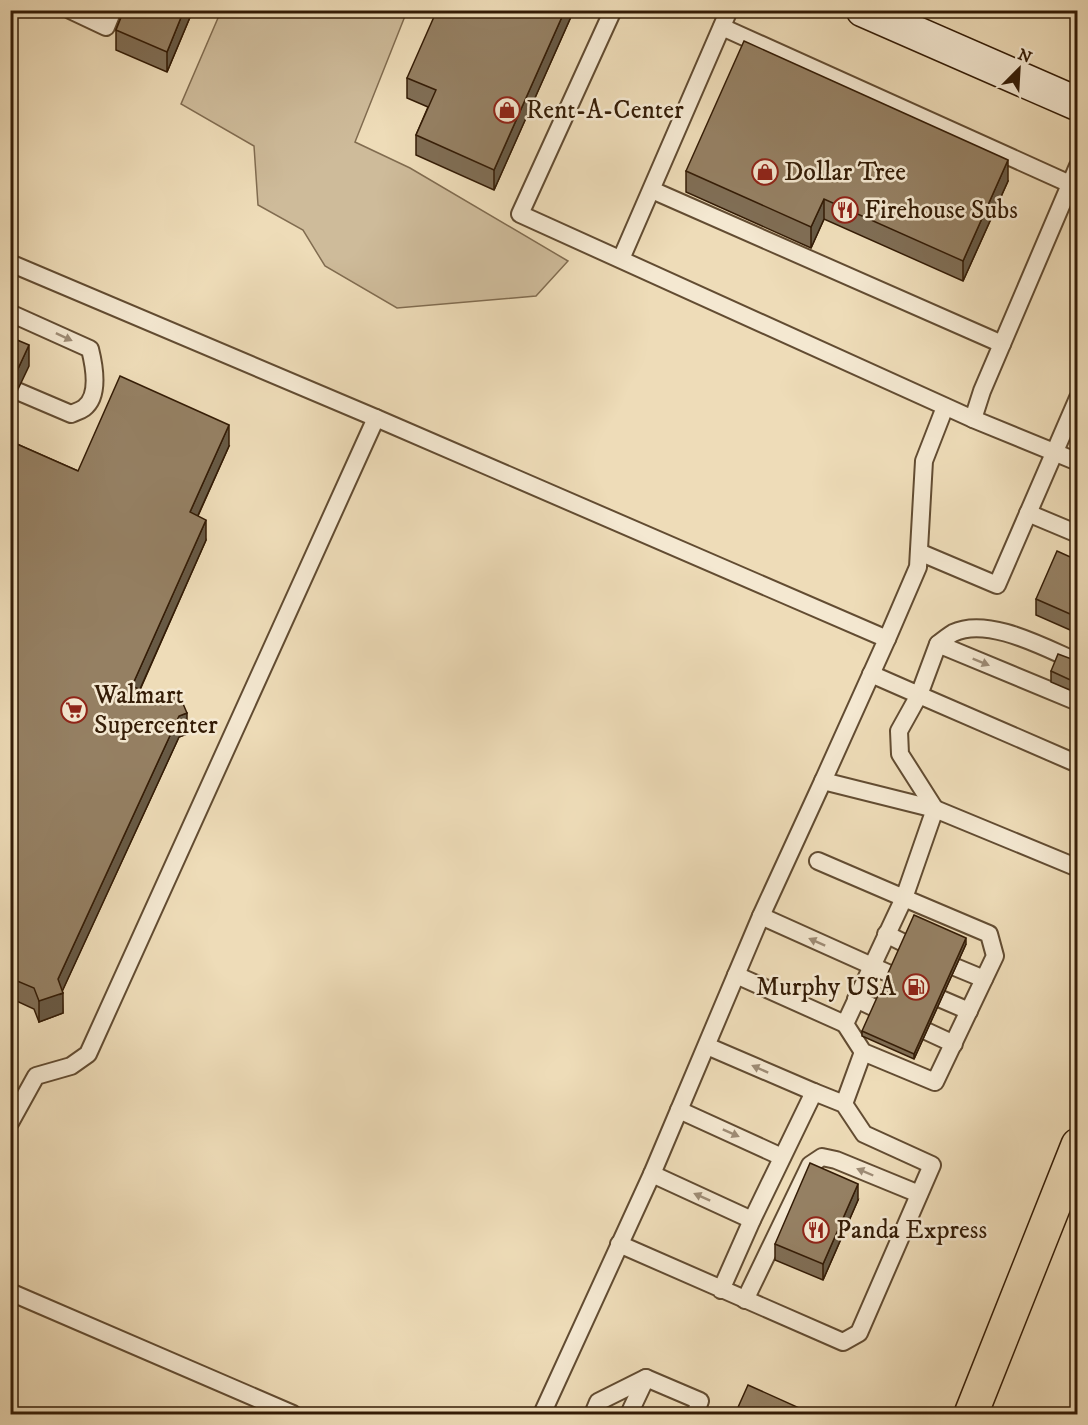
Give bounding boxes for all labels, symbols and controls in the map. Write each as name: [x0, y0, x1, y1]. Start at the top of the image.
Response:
north arrow: [989, 39, 1049, 99]
text: N: [1015, 44, 1035, 68]
place label: Rent-A-Center: [526, 94, 684, 127]
shop icon: Rent-A-Center: [492, 95, 522, 125]
place label: Dollar Tree: [784, 156, 906, 189]
shop icon: Dollar Tree: [750, 157, 780, 187]
place label: Firehouse Subs: [864, 194, 1018, 227]
restaurant icon: Firehouse Subs: [830, 195, 860, 225]
one-way arrow: [55, 333, 72, 342]
one-way arrow: [972, 658, 990, 667]
place label: Walmart Supercenter: [93, 679, 218, 742]
supermarket icon: Walmart Supercenter: [59, 695, 89, 725]
one-way arrow: [809, 937, 826, 946]
place label: Murphy USA: [756, 971, 896, 1004]
fuel station icon: Murphy USA: [901, 972, 931, 1002]
one-way arrow: [751, 1064, 769, 1074]
one-way arrow: [722, 1129, 739, 1138]
one-way arrow: [855, 1167, 873, 1177]
one-way arrow: [693, 1192, 711, 1201]
place label: Panda Express: [836, 1214, 987, 1247]
restaurant icon: Panda Express: [801, 1215, 831, 1245]

